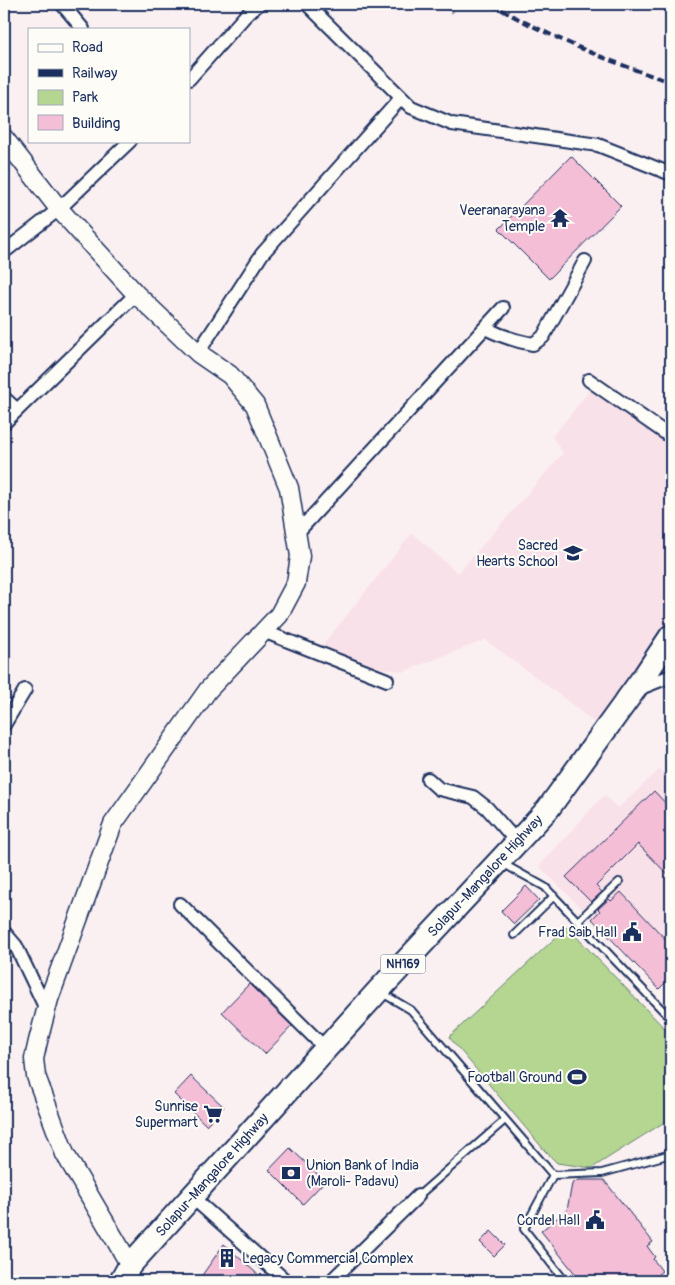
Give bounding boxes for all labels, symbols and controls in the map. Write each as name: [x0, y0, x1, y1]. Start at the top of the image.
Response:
legend: [28, 28, 190, 142]
text: Road: [72, 38, 103, 57]
text: Railway: [72, 64, 118, 83]
text: Park: [72, 88, 99, 107]
text: Building: [72, 114, 120, 133]
place label: Veeranarayana Temple: [459, 202, 545, 235]
temple icon: Veeranarayana Temple: [549, 207, 571, 229]
place label: Sacred Hearts School: [476, 537, 558, 570]
school or university icon: Sacred Hearts School: [562, 542, 584, 564]
street label: Solapur-Mangalore Highway: [424, 812, 546, 940]
public building icon: Frad Saib Hall: [621, 921, 643, 943]
place label: Frad Saib Hall: [538, 924, 617, 941]
road number: NH169: [380, 954, 426, 974]
sports icon: Football Ground: [566, 1066, 588, 1088]
place label: Football Ground: [467, 1069, 562, 1086]
place label: Sunrise Supermart: [135, 1098, 198, 1131]
supermarket icon: Sunrise Supermart: [202, 1103, 224, 1125]
street label: Solapur-Mangalore Highway: [152, 1110, 272, 1240]
place label: Union Bank of India (Maroli- Padavu): [306, 1157, 419, 1190]
bank icon: Union Bank of India (Maroli- Padavu): [280, 1162, 302, 1184]
public building icon: Cordel Hall: [584, 1209, 606, 1231]
place label: Cordel Hall: [517, 1212, 580, 1229]
building icon: Legacy Commercial Complex: [216, 1247, 238, 1269]
place label: Legacy Commercial Complex: [242, 1250, 413, 1267]

